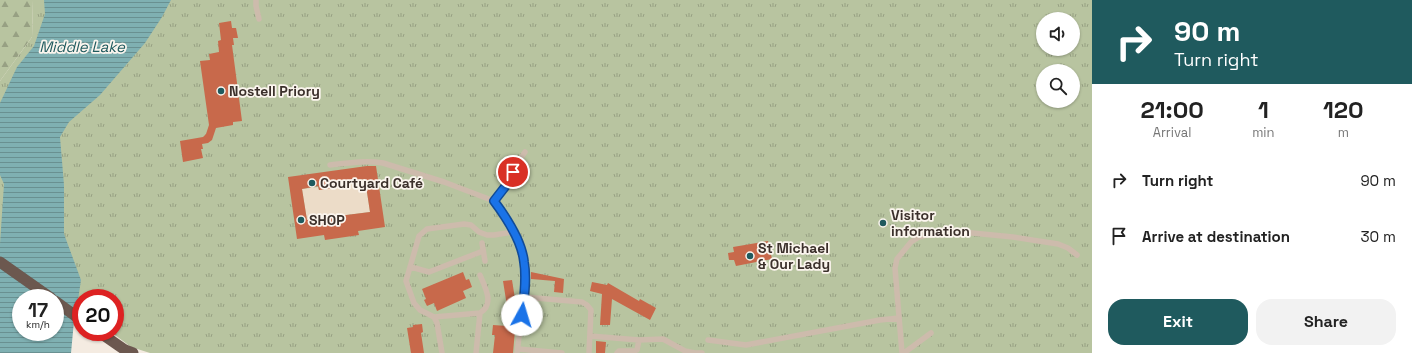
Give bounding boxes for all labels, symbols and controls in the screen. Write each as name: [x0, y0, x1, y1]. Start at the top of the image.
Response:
map controls: [1036, 12, 1080, 108]
button: sound: [1036, 12, 1080, 56]
text: 90 m: [1174, 13, 1240, 49]
icon: right: [1108, 16, 1160, 68]
water label: Middle Lake: [39, 37, 126, 56]
text: Turn right: [1174, 48, 1258, 71]
button: search: [1036, 64, 1080, 108]
place label: Nostell Priory: [229, 82, 320, 100]
marker: Nostell Priory: [216, 86, 226, 96]
text: 21:00: [1140, 94, 1204, 125]
text: 1: [1258, 94, 1269, 125]
text: 120: [1323, 94, 1364, 125]
text: Arrival: [1153, 124, 1191, 141]
text: min: [1252, 124, 1275, 141]
text: m: [1338, 124, 1349, 141]
pin: [496, 155, 530, 189]
icon: arrive: [502, 161, 524, 183]
icon: right: [1108, 169, 1130, 191]
text: Turn right: [1142, 171, 1213, 190]
text: 90 m: [1360, 171, 1396, 190]
place label: Courtyard Café: [320, 174, 423, 192]
marker: Courtyard Café: [307, 178, 317, 188]
place label: Visitor information: [891, 206, 970, 240]
place label: SHOP: [309, 211, 345, 229]
marker: SHOP: [296, 215, 306, 225]
marker: Visitor information: [878, 218, 888, 228]
icon: arrive: [1108, 225, 1130, 247]
text: Arrive at destination: [1142, 227, 1290, 246]
text: 30 m: [1361, 227, 1396, 246]
place label: St Michael & Our Lady: [758, 239, 830, 273]
marker: St Michael & Our Lady: [745, 251, 755, 261]
speed limit sign: 20: [72, 289, 124, 341]
position arrow: [501, 294, 543, 336]
text: 17: [28, 297, 48, 323]
button: Exit: [1108, 299, 1248, 345]
button: Share: [1256, 299, 1396, 345]
text: km/h: [26, 318, 50, 331]

